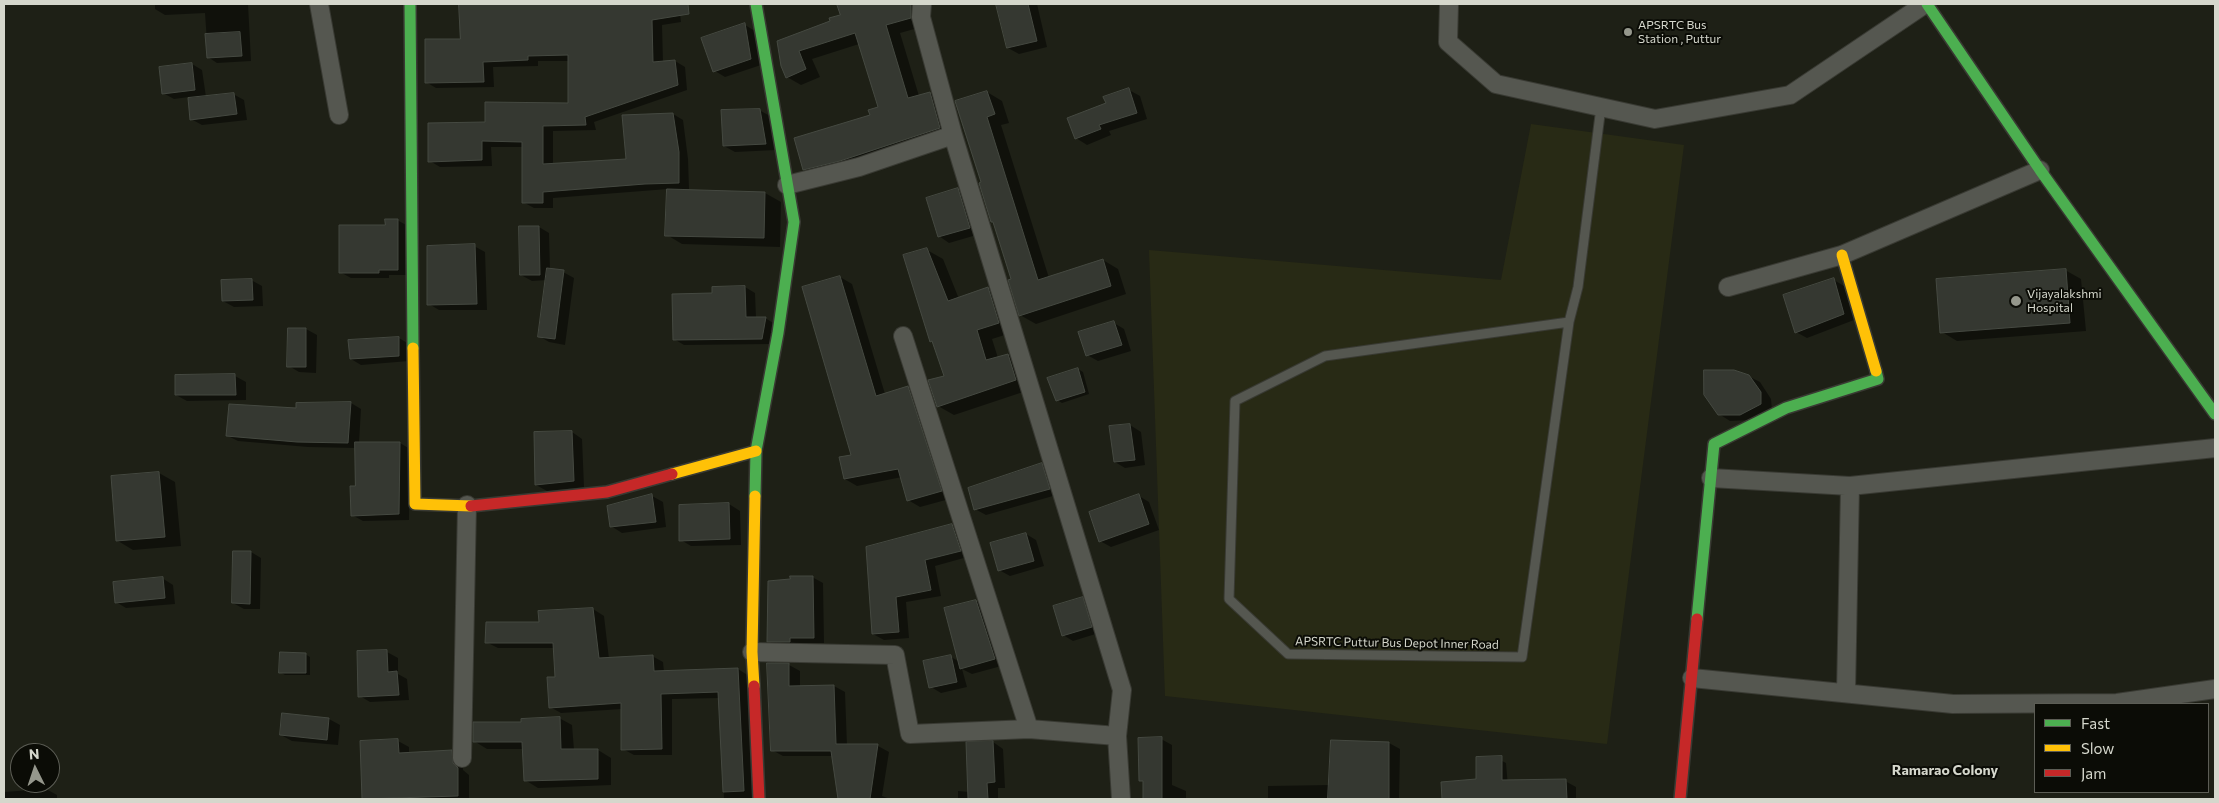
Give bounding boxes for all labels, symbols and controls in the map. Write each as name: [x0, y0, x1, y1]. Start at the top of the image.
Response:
place label: APSRTC Bus Station , Puttur: [1638, 18, 1721, 46]
marker: APSRTC Bus Station , Puttur: [1622, 26, 1634, 38]
place label: Vijayalakshmi Hospital: [2027, 287, 2102, 315]
marker: Vijayalakshmi Hospital: [2009, 294, 2023, 308]
street label: APSRTC Puttur Bus Depot Inner Road: [1295, 634, 1499, 652]
legend: [2034, 703, 2209, 793]
text: Fast: [2081, 714, 2110, 732]
text: Slow: [2081, 739, 2114, 757]
north arrow: [10, 743, 60, 793]
text: N: [28, 745, 40, 762]
district label: Ramarao Colony: [1892, 762, 1998, 778]
text: Jam: [2081, 764, 2106, 782]

